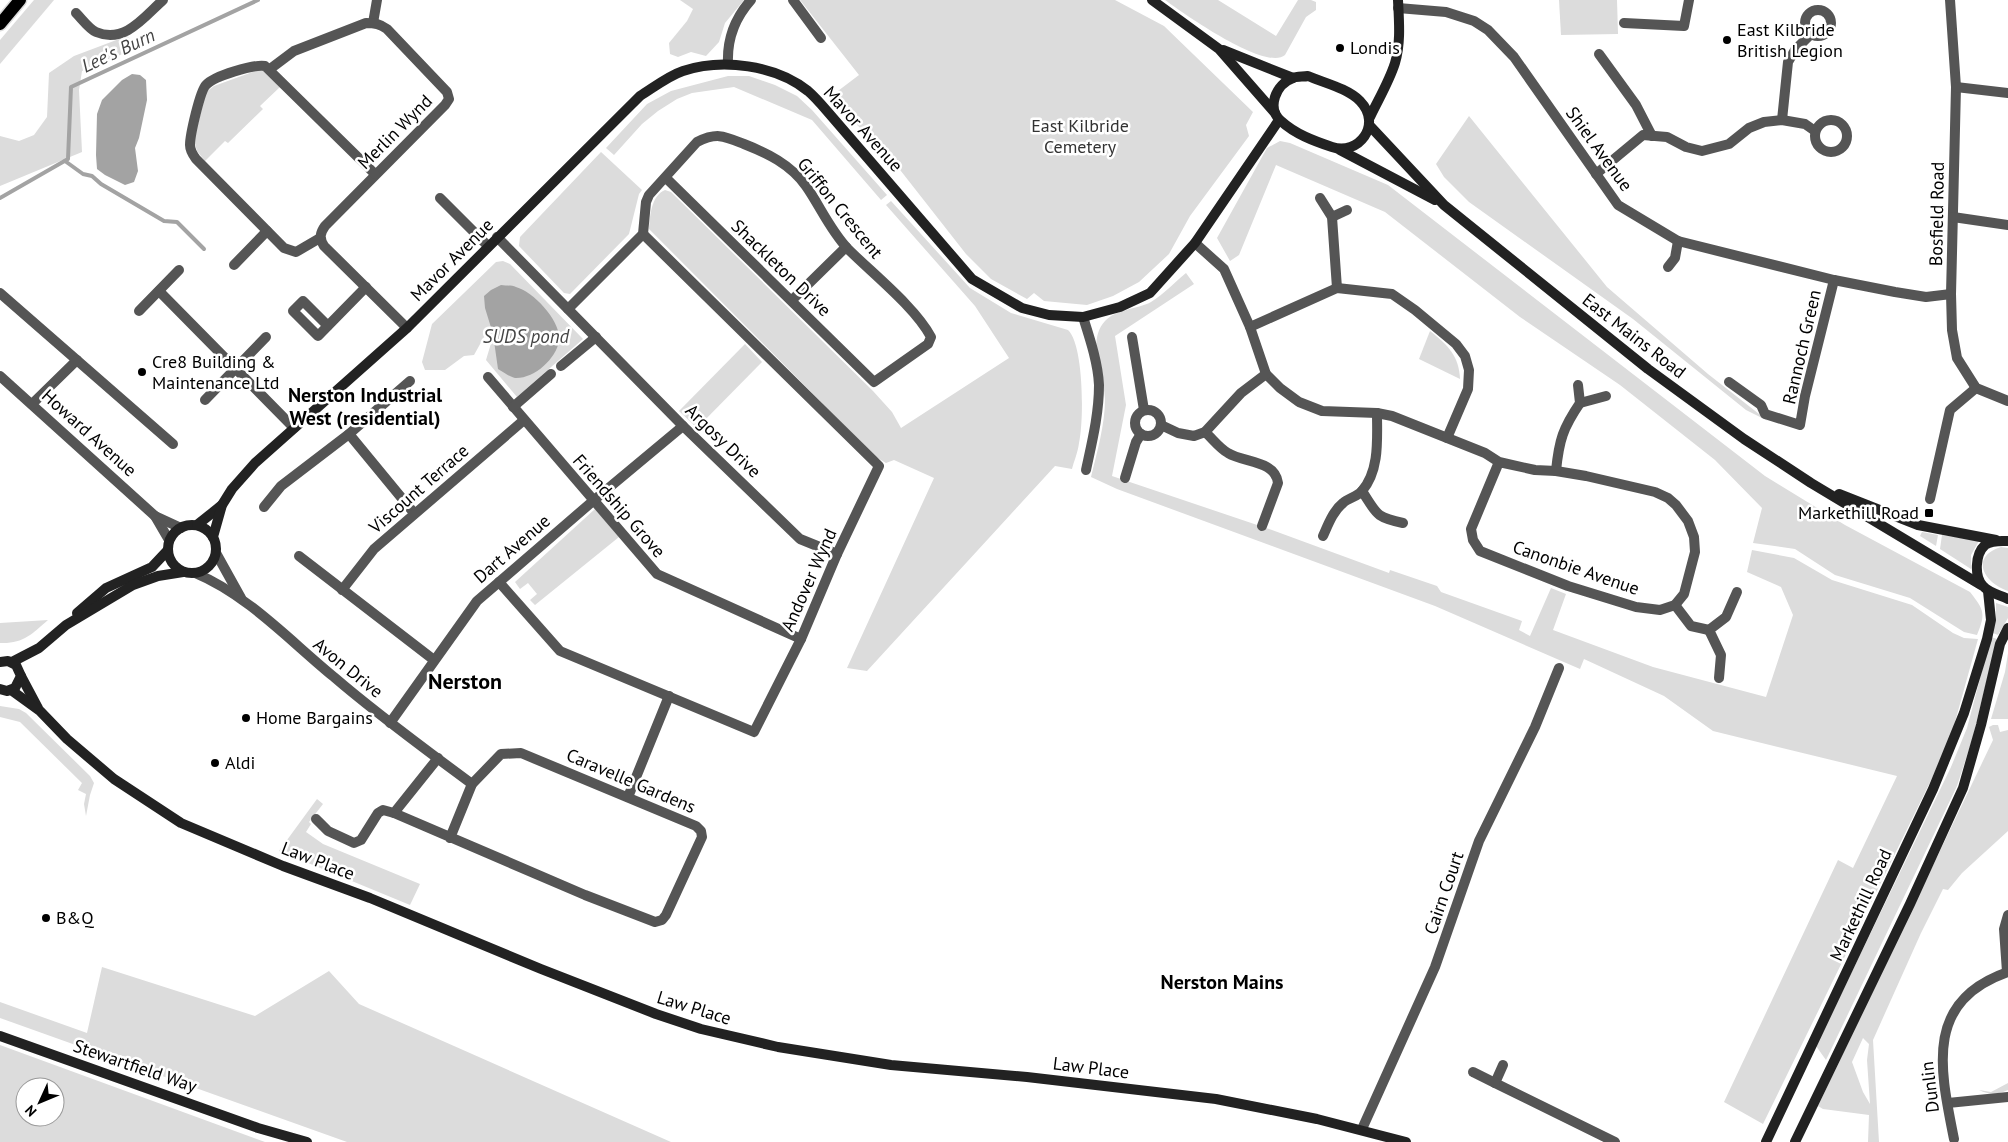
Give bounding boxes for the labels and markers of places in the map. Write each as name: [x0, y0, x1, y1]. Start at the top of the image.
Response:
place label: East Kilbride British Legion: [1737, 18, 1843, 62]
marker: East Kilbride British Legion: [1721, 34, 1733, 46]
place label: Londis: [1350, 36, 1400, 59]
marker: Londis: [1334, 42, 1346, 54]
place label: Cre8 Building & Maintenance Ltd: [152, 350, 279, 394]
marker: Cre8 Building & Maintenance Ltd: [136, 366, 148, 378]
place label: Markethill Road: [1798, 501, 1919, 524]
marker: Markethill Road: [1923, 507, 1935, 519]
place label: Home Bargains: [256, 706, 373, 729]
marker: Home Bargains: [240, 712, 252, 724]
place label: Aldi: [225, 751, 255, 774]
marker: Aldi: [209, 757, 221, 769]
place label: B&Q: [56, 906, 94, 929]
marker: B&Q: [40, 912, 52, 924]

